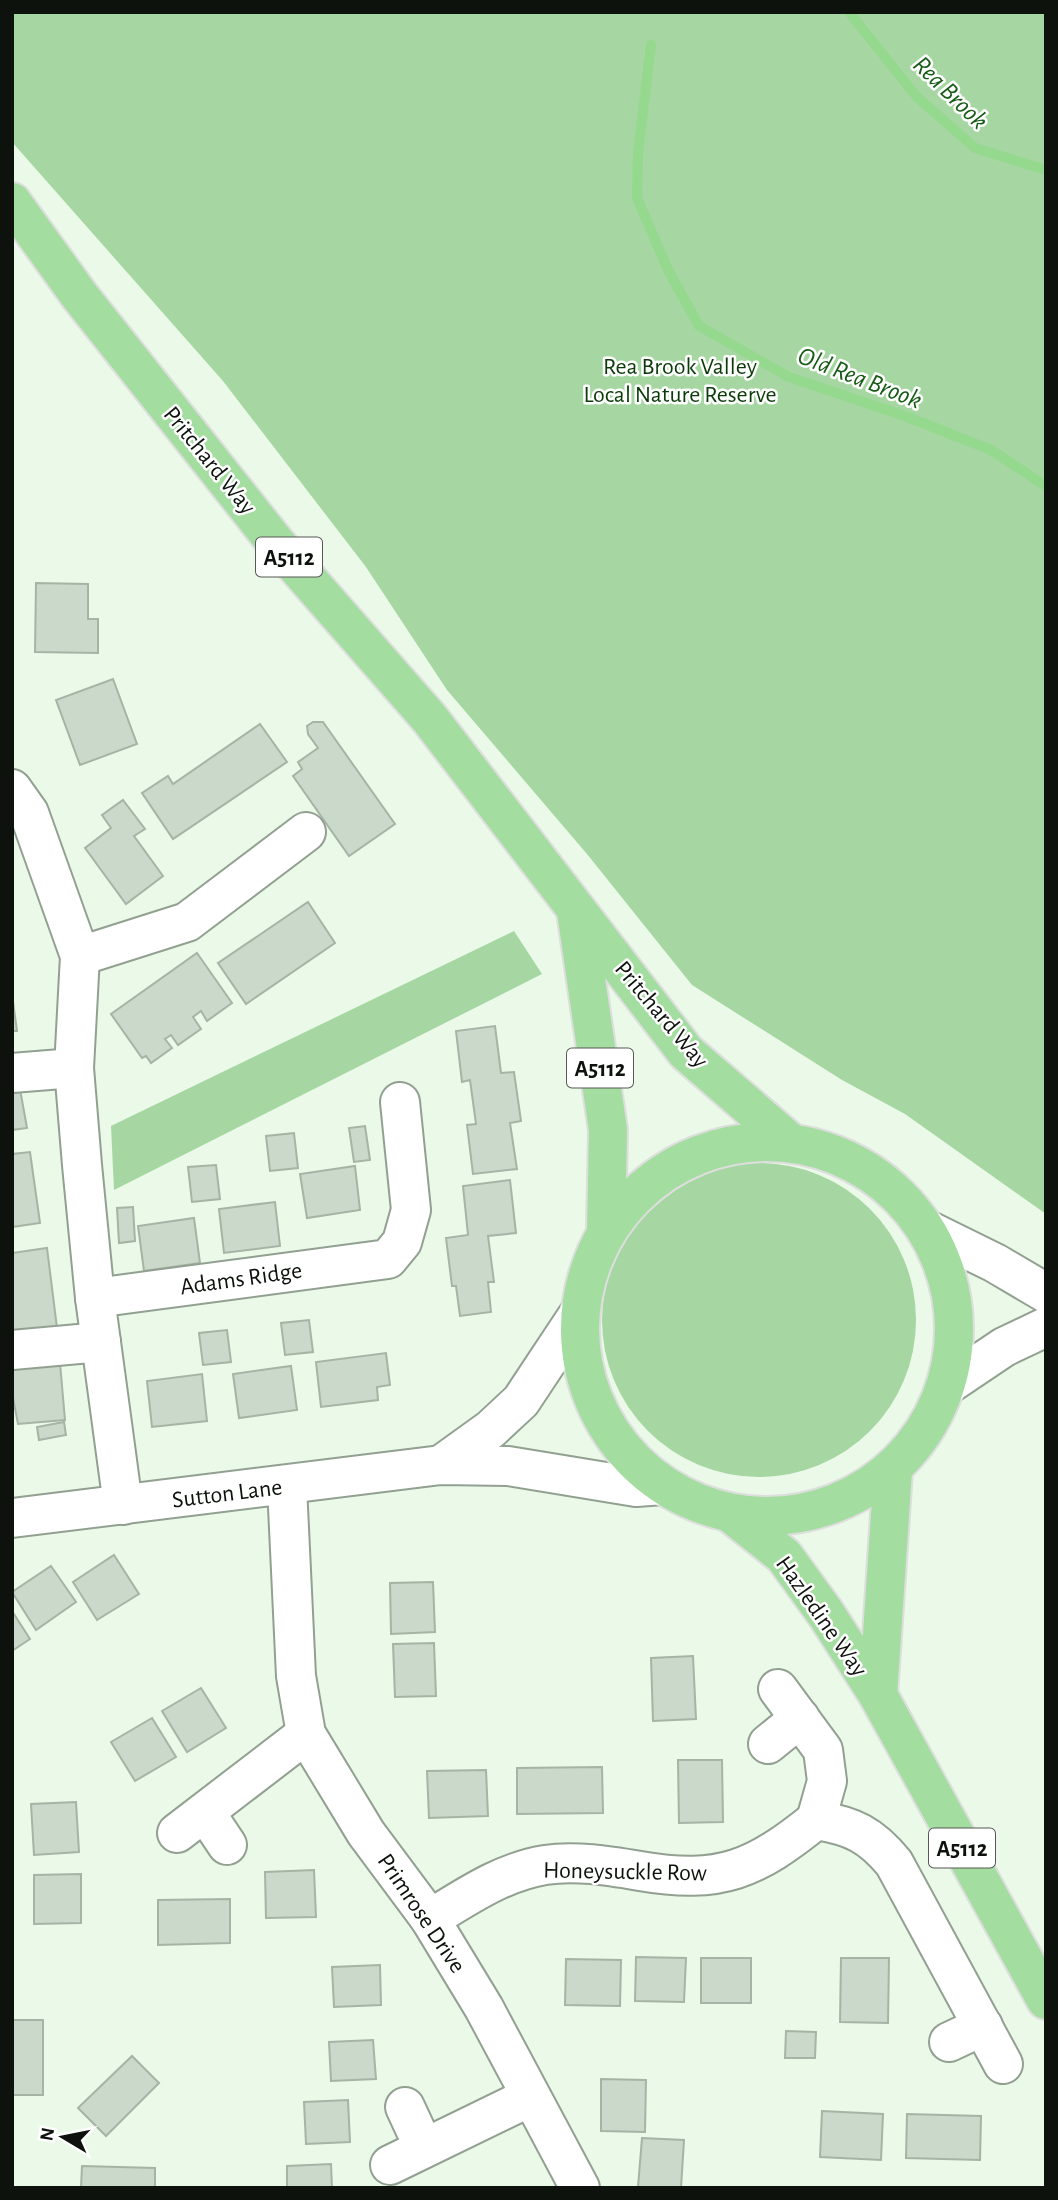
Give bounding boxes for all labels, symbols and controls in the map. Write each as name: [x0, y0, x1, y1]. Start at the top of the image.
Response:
water label: Rea Brook: [908, 51, 993, 134]
water label: Old Rea Brook: [794, 342, 925, 413]
park label: Rea Brook Valley Local Nature Reserve: [583, 355, 777, 407]
street label: Pritchard Way: [159, 402, 260, 519]
road number: A5112: [256, 538, 322, 576]
street label: Pritchard Way: [610, 957, 712, 1072]
road number: A5112: [567, 1049, 633, 1088]
street label: Adams Ridge: [179, 1259, 304, 1299]
street label: Sutton Lane: [171, 1475, 284, 1513]
street label: Hazledine Way: [771, 1552, 871, 1681]
road number: A5112: [929, 1828, 995, 1868]
street label: Primrose Drive: [373, 1850, 470, 1977]
street label: Honeysuckle Row: [543, 1859, 707, 1885]
north arrow: [28, 2102, 98, 2172]
text: N: [37, 2126, 58, 2142]

